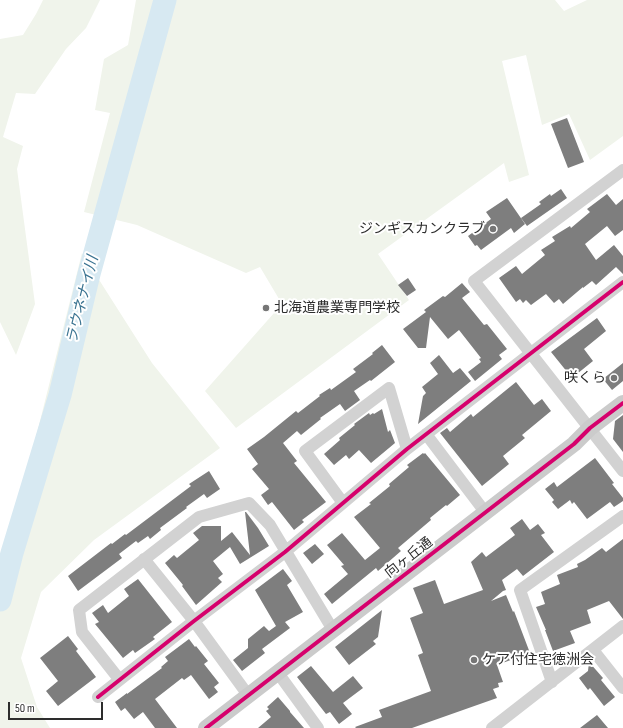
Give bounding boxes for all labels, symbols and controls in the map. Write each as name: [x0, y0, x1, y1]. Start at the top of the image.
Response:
place label: ジンギスカンクラブ: [359, 221, 485, 237]
marker: ジンギスカンクラブ: [488, 224, 498, 234]
water label: ラウネナイ川: [63, 254, 103, 346]
place label: 北海道農業専門学校: [274, 300, 400, 316]
marker: 北海道農業専門学校: [261, 303, 271, 313]
place label: 咲くら: [564, 370, 606, 386]
marker: 咲くら: [609, 373, 619, 383]
street label: 向ヶ丘通: [382, 534, 436, 582]
place label: ケア付住宅徳洲会: [482, 652, 594, 668]
marker: ケア付住宅徳洲会: [469, 655, 479, 665]
scale bar: [10, 694, 105, 720]
text: 50 m: [15, 701, 35, 716]

